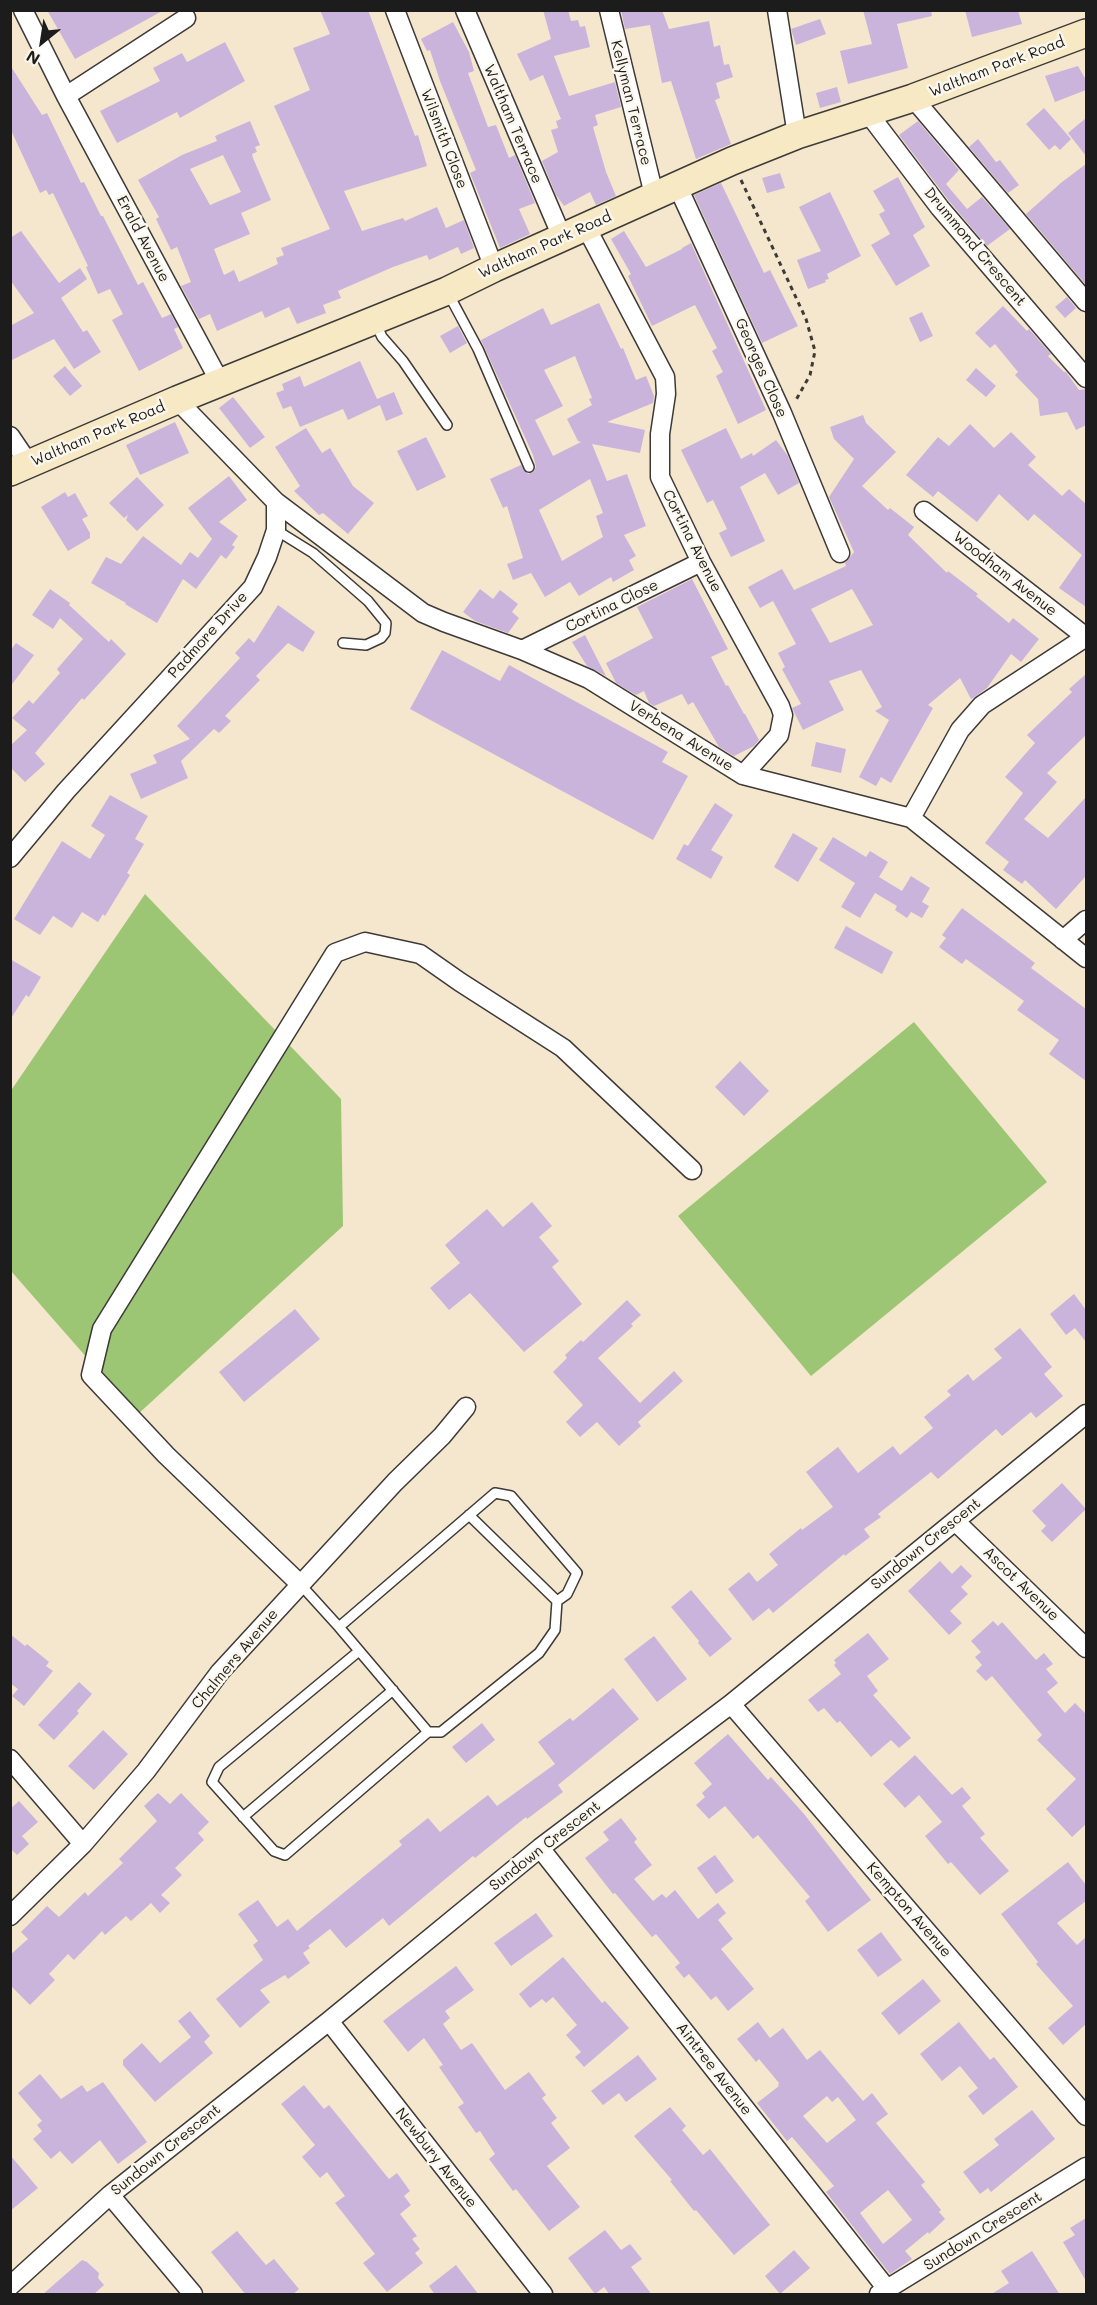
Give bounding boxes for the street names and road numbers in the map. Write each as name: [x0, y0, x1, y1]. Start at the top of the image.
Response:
street label: Waltham Park Road: [927, 33, 1067, 101]
street label: Kellyman Terrace: [607, 39, 655, 167]
street label: Waltham Terrace: [480, 62, 546, 186]
street label: Wilsmith Close: [417, 87, 471, 191]
street label: Drummond Crescent: [920, 184, 1030, 310]
street label: Erald Avenue: [113, 193, 173, 285]
street label: Waltham Park Road: [476, 208, 614, 282]
street label: Georges Close: [731, 316, 791, 420]
street label: Waltham Park Road: [28, 398, 168, 470]
street label: Cortina Avenue: [658, 487, 726, 595]
street label: Woodham Avenue: [949, 528, 1061, 620]
street label: Cortina Close: [563, 576, 661, 636]
street label: Padmore Drive: [164, 588, 252, 682]
street label: Verbena Avenue: [625, 697, 737, 775]
street label: Sundown Crescent: [868, 1494, 984, 1594]
street label: Ascot Avenue: [979, 1543, 1063, 1625]
street label: Chalmers Avenue: [188, 1605, 282, 1713]
street label: Sundown Crescent: [486, 1797, 604, 1895]
street label: Kempton Avenue: [863, 1859, 955, 1961]
street label: Aintree Avenue: [672, 2019, 756, 2119]
street label: Sundown Crescent: [108, 2100, 224, 2200]
street label: Newbury Avenue: [391, 2104, 481, 2212]
street label: Sundown Crescent: [921, 2187, 1045, 2275]

